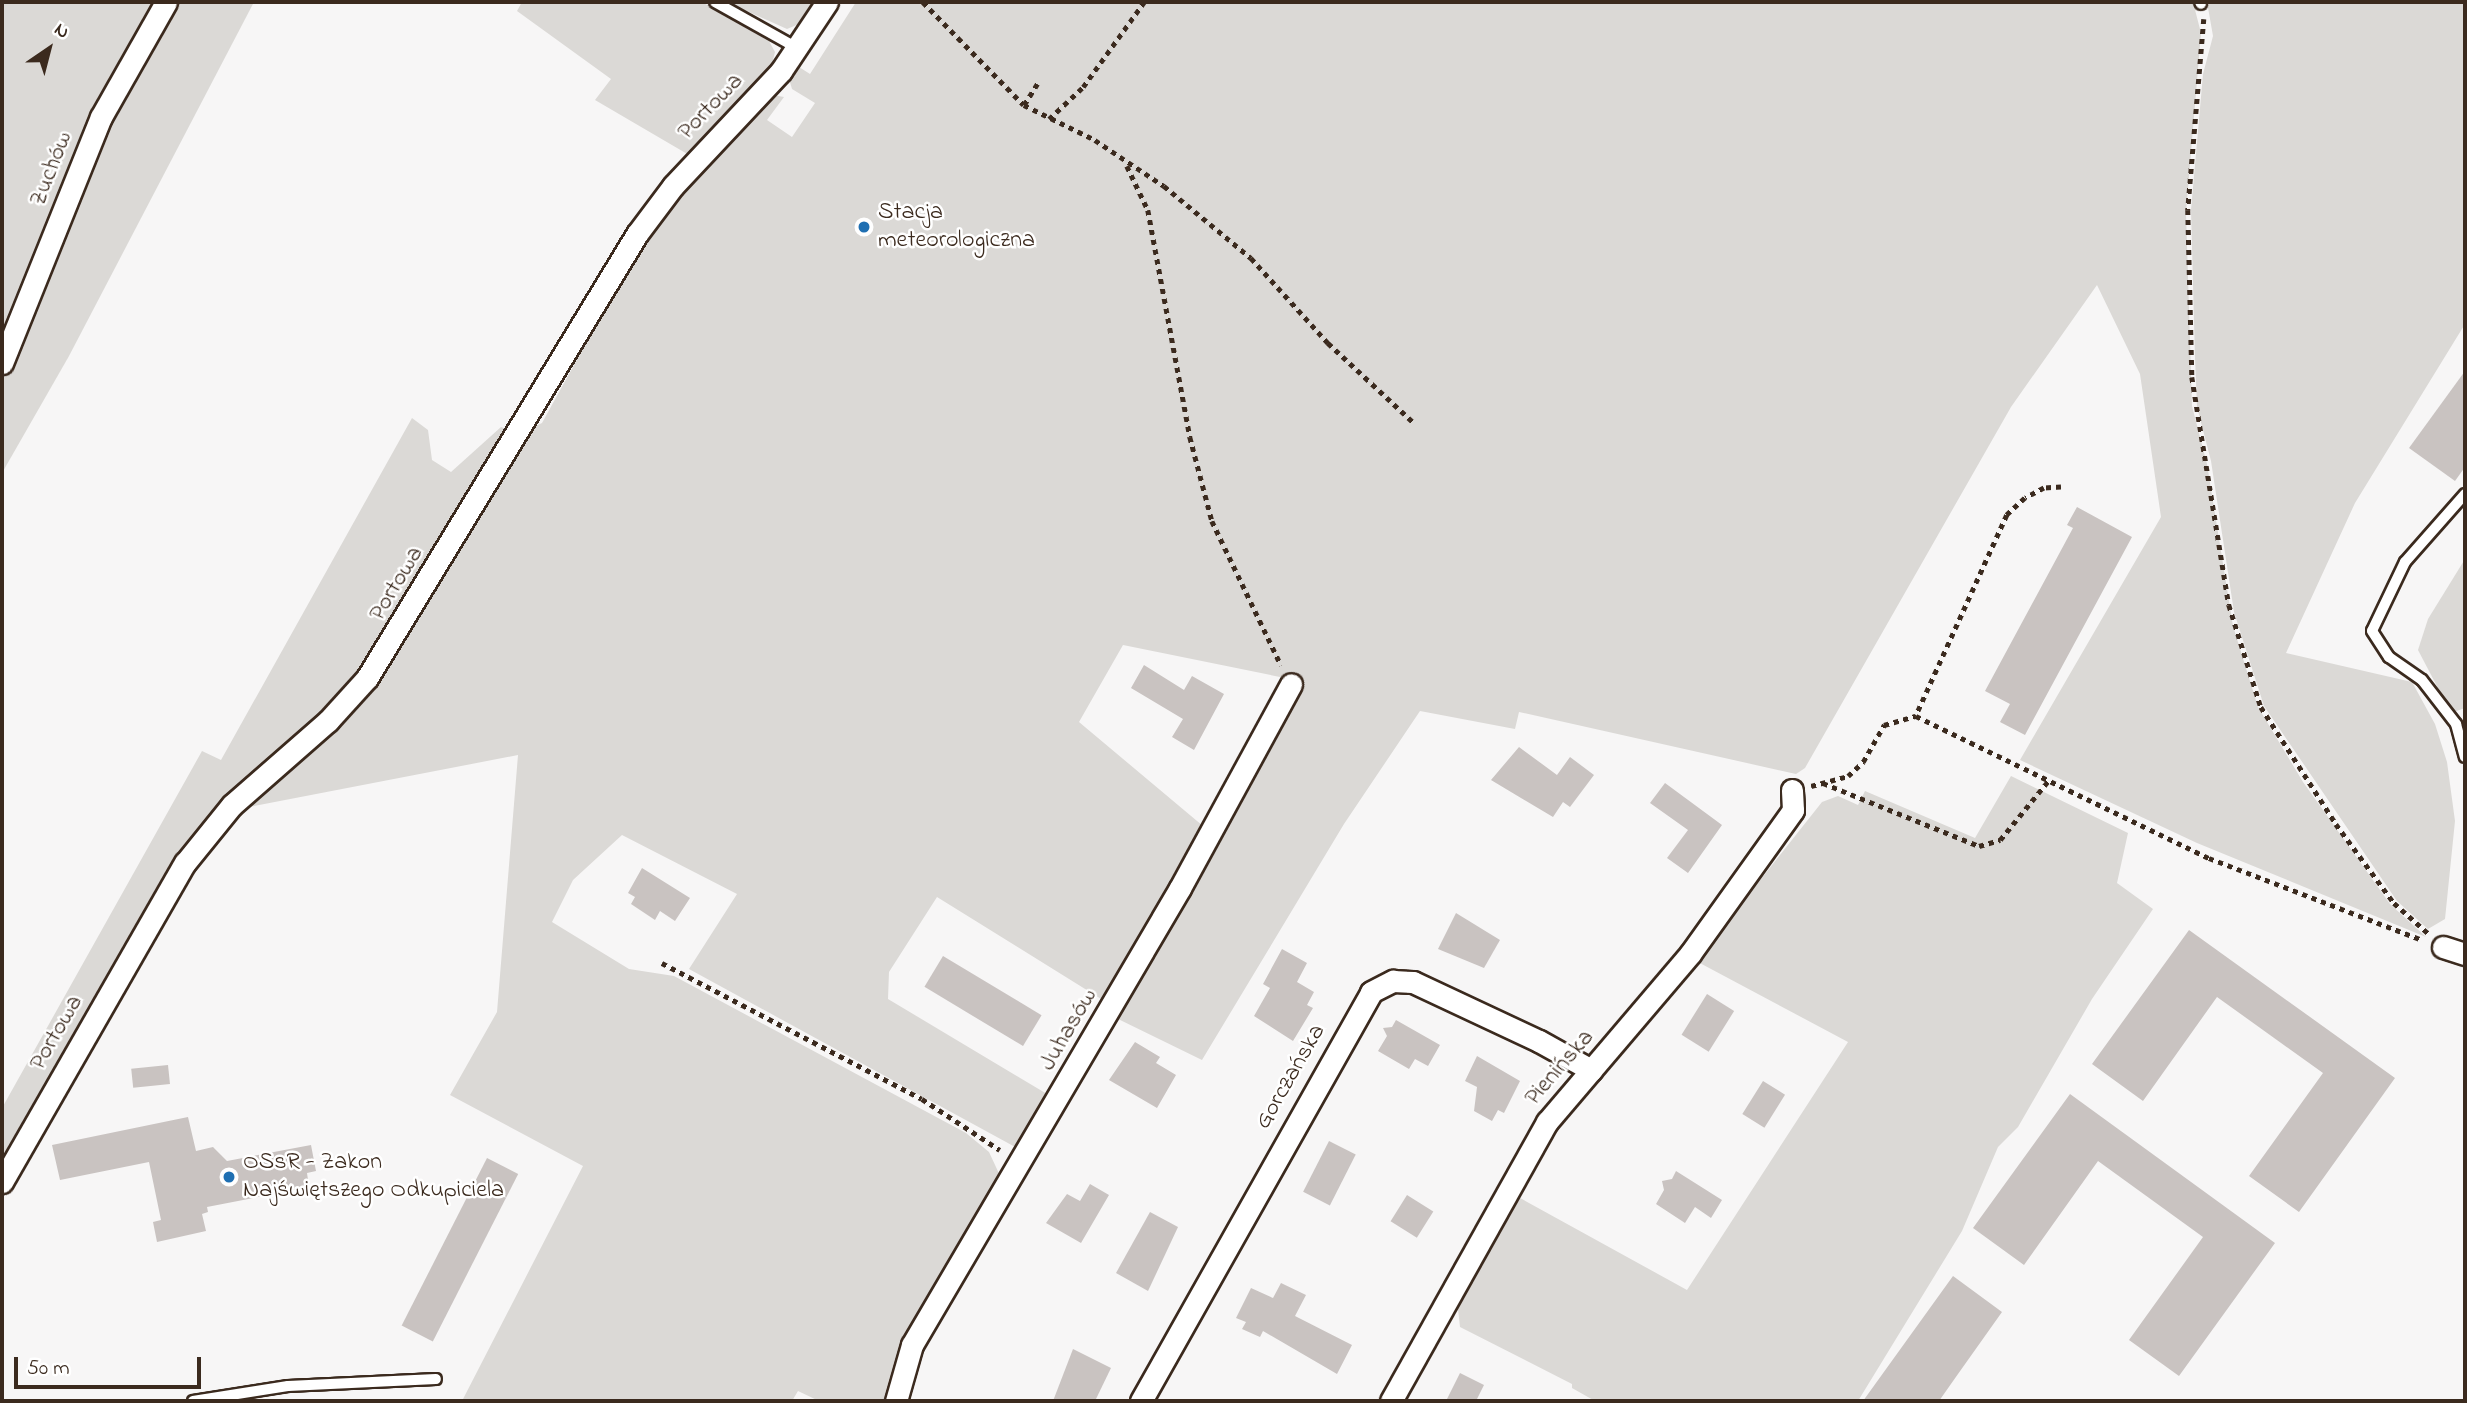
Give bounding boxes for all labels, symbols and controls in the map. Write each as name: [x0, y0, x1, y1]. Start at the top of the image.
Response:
north arrow: [14, 14, 84, 84]
text: N: [48, 17, 74, 46]
street label: Portowa: [672, 68, 750, 146]
street label: Zuchów: [25, 128, 79, 210]
place label: Stacja meteorologiczna: [878, 199, 1035, 255]
marker: Stacja meteorologiczna: [856, 219, 872, 235]
street label: Portowa: [364, 542, 430, 626]
street label: Juhasów: [1034, 984, 1104, 1076]
street label: Portowa: [24, 990, 90, 1076]
street label: Gorczańska: [1249, 1020, 1333, 1134]
street label: Pienińska: [1519, 1024, 1601, 1112]
place label: OSsR - Zakon Najświętszego Odkupiciela: [243, 1149, 504, 1205]
marker: OSsR - Zakon Najświętszego Odkupiciela: [221, 1169, 237, 1185]
scale bar: [18, 1344, 205, 1388]
text: 50 m: [27, 1354, 70, 1384]

